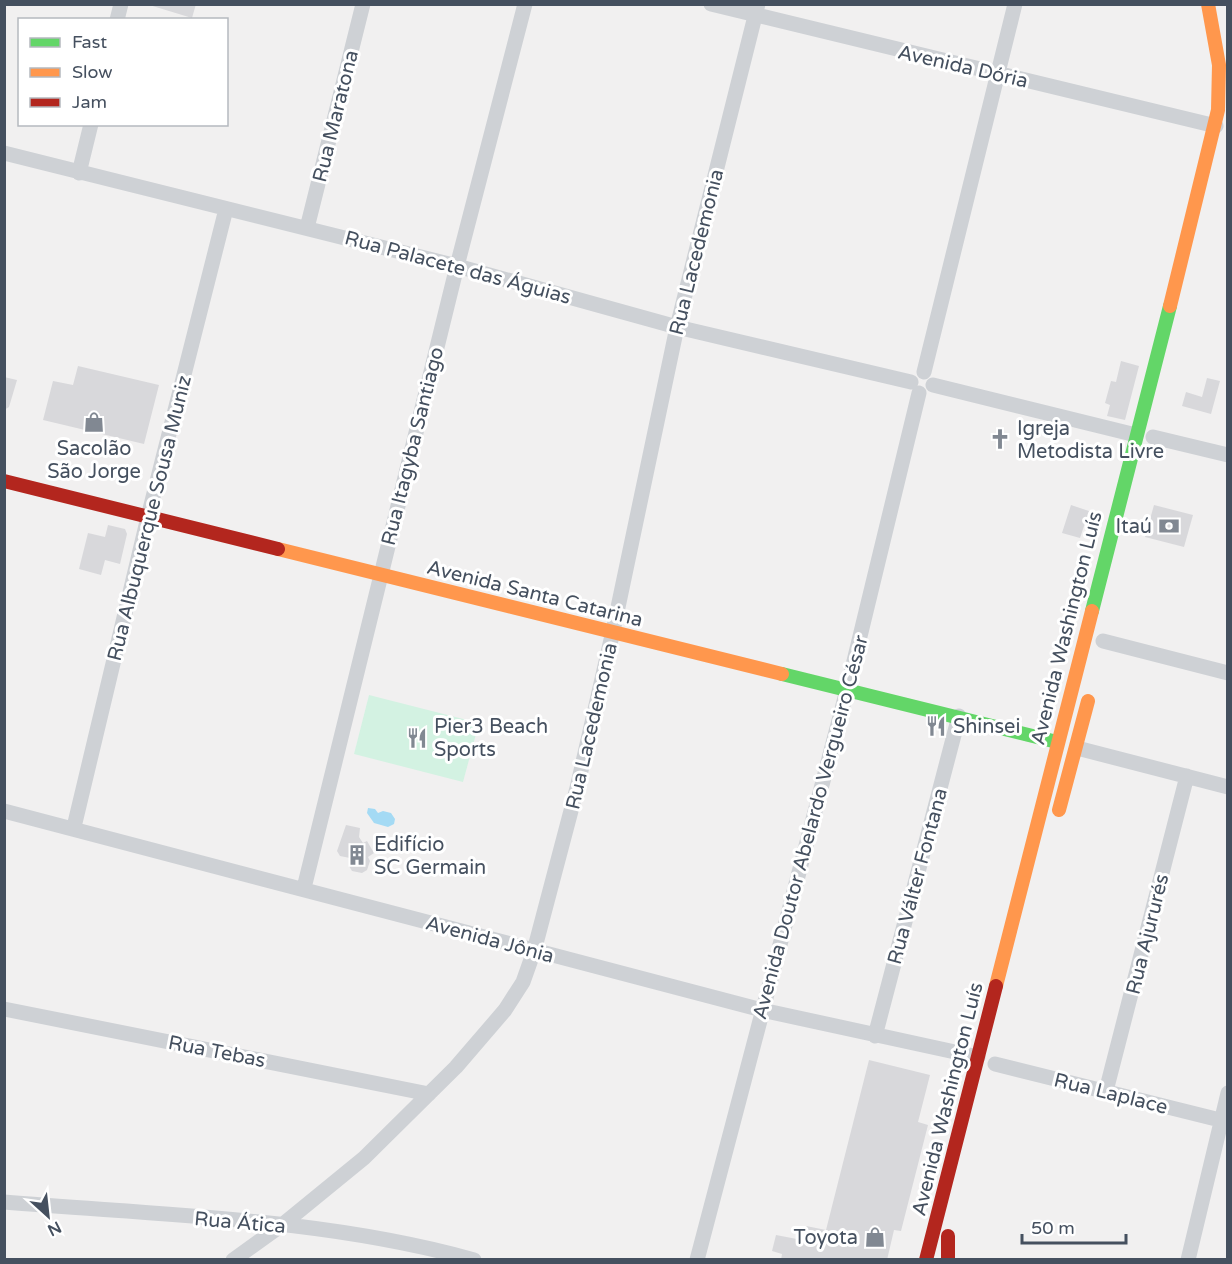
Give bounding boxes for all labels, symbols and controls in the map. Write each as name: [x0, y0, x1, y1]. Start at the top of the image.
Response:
legend: [18, 18, 228, 126]
text: Fast: [72, 31, 107, 53]
street label: Avenida Dória: [895, 40, 1030, 94]
street label: Rua Maratona: [308, 48, 364, 185]
text: Slow: [72, 61, 113, 83]
text: Jam: [72, 91, 107, 113]
street label: Rua Lacedemonia: [665, 167, 729, 338]
street label: Rua Palacete das Águias: [342, 225, 574, 310]
street label: Rua Itagyba Santiago: [377, 344, 449, 548]
street label: Rua Albuquerque Sousa Muniz: [103, 373, 197, 663]
shop icon: Sacolão São Jorge: [82, 410, 106, 434]
place label: Igreja Metodista Livre: [1017, 417, 1164, 464]
church icon: Igreja Metodista Livre: [988, 427, 1012, 451]
place label: Sacolão São Jorge: [47, 437, 141, 484]
street label: Avenida Washington Luís: [1026, 509, 1108, 747]
bank icon: Itaú: [1157, 514, 1181, 538]
place label: Itaú: [1116, 515, 1152, 539]
street label: Avenida Santa Catarina: [424, 556, 645, 632]
street label: Avenida Doutor Abelardo Vergueiro César: [748, 632, 874, 1022]
street label: Rua Lacedemonia: [561, 641, 623, 812]
restaurant icon: Shinsei: [924, 714, 948, 738]
place label: Pier3 Beach Sports: [434, 715, 548, 762]
place label: Shinsei: [953, 715, 1020, 739]
restaurant icon: Pier3 Beach Sports: [405, 726, 429, 750]
street label: Rua Válter Fontana: [883, 786, 953, 967]
place label: Edifício SC Germain: [374, 833, 486, 880]
building icon: Edifício SC Germain: [345, 843, 369, 867]
street label: Rua Ajururés: [1121, 872, 1174, 997]
street label: Avenida Jônia: [423, 911, 557, 969]
street label: Avenida Washington Luís: [907, 980, 989, 1218]
street label: Rua Tebas: [166, 1031, 267, 1073]
street label: Rua Laplace: [1051, 1068, 1170, 1120]
north arrow: [18, 1186, 78, 1246]
street label: Rua Ática: [193, 1206, 287, 1239]
scale bar: [1022, 1207, 1126, 1245]
text: N: [44, 1217, 65, 1240]
text: 50 m: [1031, 1217, 1075, 1239]
shop icon: Toyota: [863, 1225, 887, 1249]
place label: Toyota: [794, 1226, 858, 1250]

